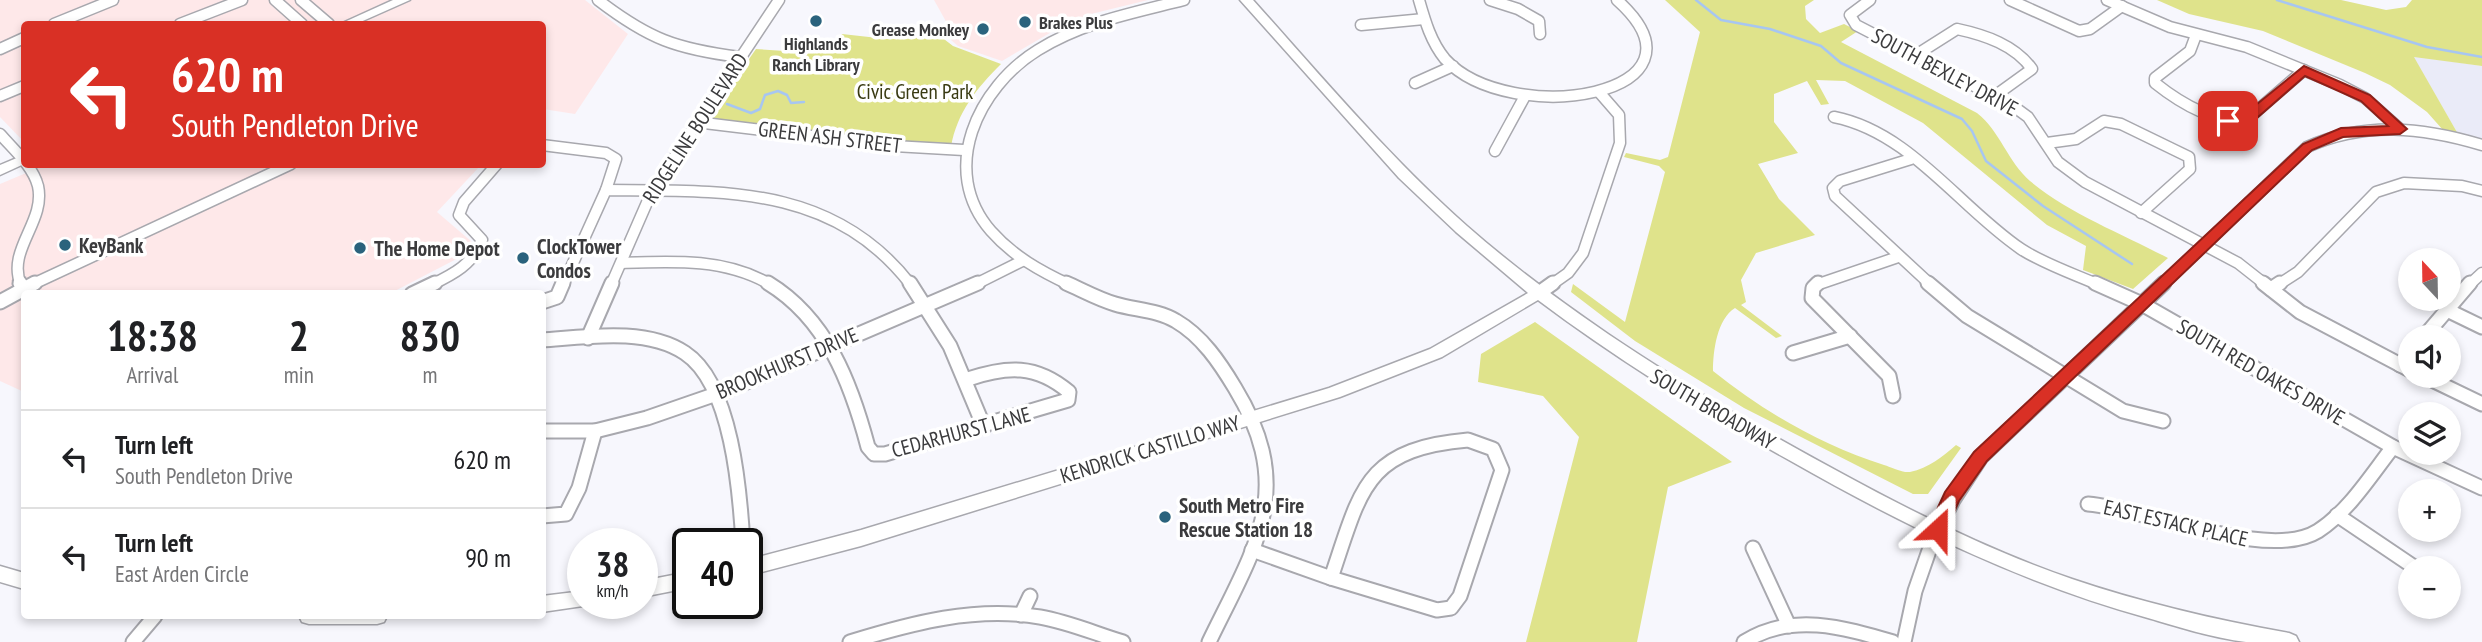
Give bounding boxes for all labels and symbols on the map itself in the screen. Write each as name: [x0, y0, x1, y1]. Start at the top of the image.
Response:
place label: Brakes Plus: [1039, 11, 1113, 34]
marker: Highlands Ranch Library: [808, 13, 824, 29]
marker: Brakes Plus: [1017, 14, 1033, 30]
place label: Grease Monkey: [872, 18, 970, 41]
marker: Grease Monkey: [975, 21, 991, 37]
street label: SOUTH BEXLEY DRIVE: [1867, 22, 2023, 122]
place label: Highlands Ranch Library: [772, 32, 861, 76]
street label: RIDGELINE BOULEVARD: [636, 48, 754, 208]
park label: Civic Green Park: [857, 78, 973, 105]
pin: [2198, 91, 2258, 151]
street label: GREEN ASH STREET: [757, 115, 904, 159]
place label: KeyBank: [79, 232, 144, 259]
place label: ClockTower Condos: [537, 233, 622, 284]
place label: The Home Depot: [374, 235, 500, 262]
marker: KeyBank: [57, 237, 73, 253]
marker: The Home Depot: [352, 240, 368, 256]
north arrow: [2398, 248, 2460, 312]
marker: ClockTower Condos: [515, 250, 531, 266]
street label: SOUTH RED OAKES DRIVE: [2172, 313, 2350, 431]
street label: BROOKHURST DRIVE: [712, 321, 862, 405]
street label: SOUTH BROADWAY: [1646, 362, 1781, 456]
street label: CEDARHURST LANE: [889, 400, 1033, 464]
street label: KENDRICK CASTILLO WAY: [1057, 409, 1244, 489]
place label: South Metro Fire Rescue Station 18: [1179, 492, 1313, 543]
position arrow: [1901, 492, 1975, 566]
street label: EAST ESTACK PLACE: [2101, 493, 2251, 553]
marker: South Metro Fire Rescue Station 18: [1157, 509, 1173, 525]
speed limit sign: 40: [672, 528, 763, 619]

